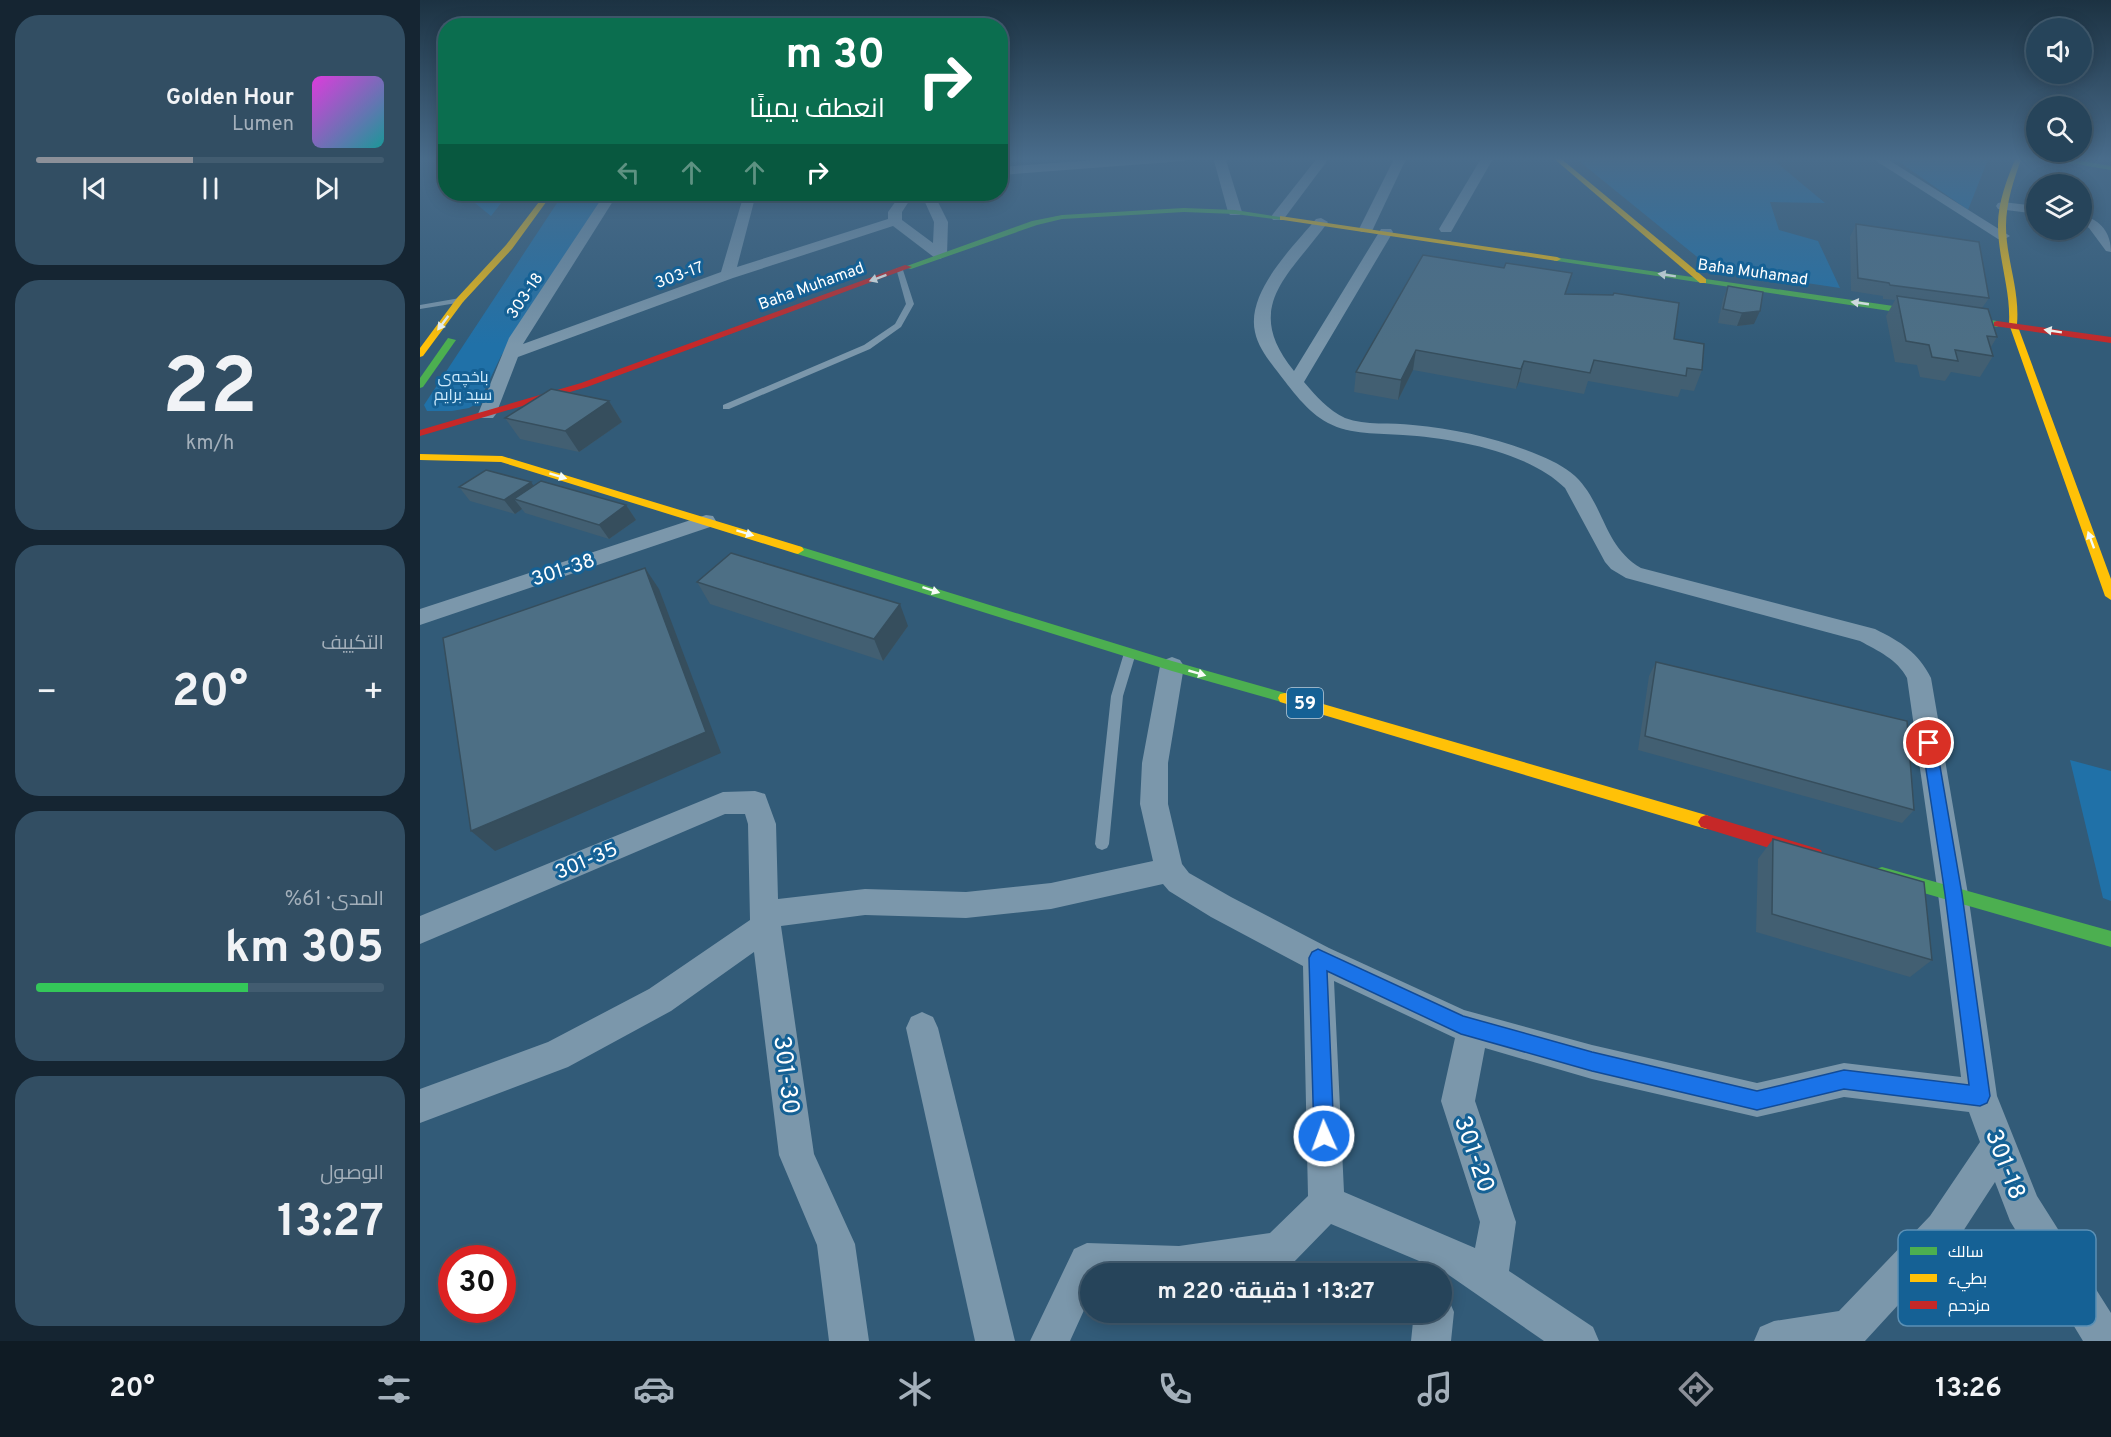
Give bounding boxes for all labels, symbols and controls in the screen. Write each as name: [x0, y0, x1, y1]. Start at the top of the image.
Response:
map controls: [2026, 18, 2092, 240]
button: sound: [2026, 18, 2092, 84]
text: 30 m: [786, 30, 885, 83]
icon: right: [906, 42, 984, 120]
text: Golden Hour: [166, 85, 294, 112]
text: انعطف يمينًا: [749, 93, 885, 127]
button: search: [2026, 96, 2092, 162]
text: Lumen: [232, 112, 294, 138]
icon: left: [612, 156, 645, 189]
icon: ahead: [675, 156, 708, 189]
icon: ahead: [738, 156, 771, 189]
icon: right: [801, 156, 834, 189]
icon: previous: [78, 172, 111, 205]
icon: pause: [194, 172, 227, 205]
icon: next: [310, 172, 343, 205]
button: layers: [2026, 174, 2092, 240]
street label: Baha Muhamad: [1696, 255, 1809, 291]
street label: 303-17: [653, 258, 707, 294]
street label: Baha Muhamad: [756, 258, 867, 315]
street label: 303-18: [503, 269, 548, 323]
one-way arrow: [1658, 271, 1677, 280]
one-way arrow: [869, 274, 887, 283]
one-way arrow: [1851, 298, 1870, 307]
one-way arrow: [437, 314, 449, 330]
one-way arrow: [2044, 326, 2063, 335]
text: 22: [162, 342, 258, 441]
park label: باخچه‌ی سید برایم: [434, 368, 492, 406]
text: km/h: [186, 431, 234, 457]
one-way arrow: [549, 472, 567, 481]
one-way arrow: [736, 529, 754, 538]
one-way arrow: [2086, 531, 2096, 549]
street label: 301-38: [529, 548, 599, 593]
one-way arrow: [922, 586, 940, 595]
text: التكييف: [321, 631, 384, 657]
text: 20°: [172, 665, 248, 722]
one-way arrow: [1188, 669, 1207, 679]
text: −: [36, 673, 57, 715]
text: +: [363, 673, 384, 715]
road number: 59: [1287, 688, 1323, 718]
pin: [1903, 717, 1954, 768]
icon: arrive: [1912, 726, 1945, 759]
street label: 301-35: [552, 837, 622, 887]
text: المدى · 61%: [285, 887, 384, 913]
text: 305 km: [225, 921, 384, 978]
street label: 301-30: [765, 1034, 805, 1116]
position arrow: [1292, 1104, 1356, 1168]
street label: 301-20: [1446, 1112, 1500, 1197]
street label: 301-18: [1977, 1125, 2031, 1204]
text: الوصول: [320, 1161, 384, 1187]
text: 13:27: [277, 1195, 384, 1252]
legend: [1898, 1230, 2096, 1326]
text: سالك: [1948, 1243, 1983, 1263]
speed limit sign: 30: [438, 1245, 516, 1323]
text: بطيء: [1948, 1270, 1987, 1292]
text: 13:27 · 1 دقيقة · 220 m: [1157, 1279, 1375, 1306]
text: مزدحم: [1948, 1297, 1990, 1317]
icon: filters: [373, 1368, 415, 1410]
icon: car: [633, 1368, 675, 1410]
icon: climate: [894, 1368, 936, 1410]
icon: phone: [1154, 1368, 1196, 1410]
icon: music: [1414, 1368, 1456, 1410]
icon: directions: [1675, 1368, 1717, 1410]
text: 20°: [109, 1372, 155, 1406]
text: 13:26: [1935, 1372, 2002, 1406]

